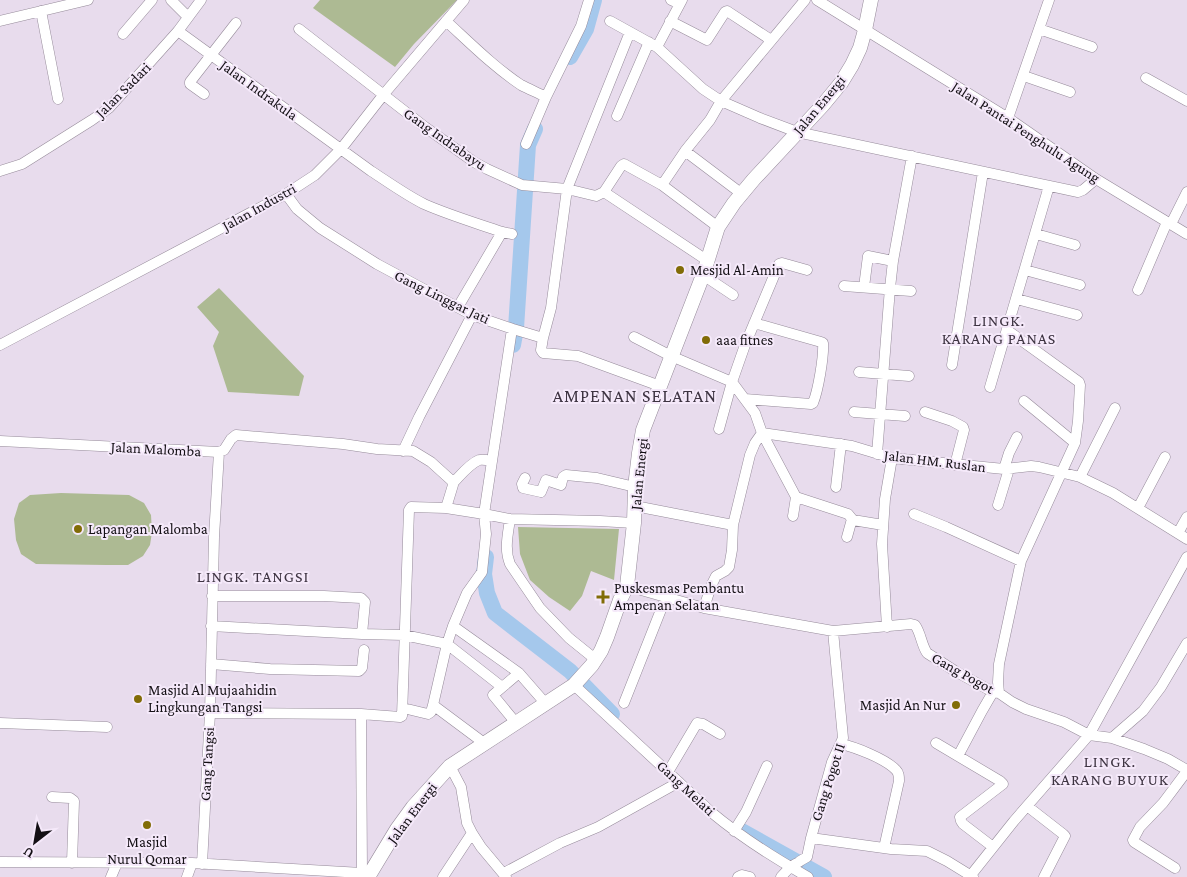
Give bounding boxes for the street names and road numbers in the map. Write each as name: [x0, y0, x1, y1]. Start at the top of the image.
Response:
street label: Jalan Indrakula: [215, 55, 301, 124]
street label: Jalan Sadari: [91, 59, 155, 123]
street label: Jalan Energi: [788, 72, 849, 140]
street label: Jalan Pantai Penghulu Agung: [947, 77, 1103, 187]
street label: Gang Indrabayu: [400, 105, 489, 174]
street label: Jalan Industri: [218, 180, 299, 236]
street label: Gang Linggar Jati: [391, 267, 492, 328]
street label: Jalan Energi: [627, 437, 652, 513]
street label: Jalan Malomba: [108, 439, 202, 460]
street label: Jalan HM. Ruslan: [881, 447, 987, 476]
street label: Gang Pogot: [929, 649, 998, 698]
street label: Gang Tangsi: [197, 726, 218, 802]
street label: Gang Pogot II: [808, 741, 849, 823]
street label: Gang Melati: [653, 757, 718, 820]
street label: Jalan Energi: [383, 779, 441, 849]

